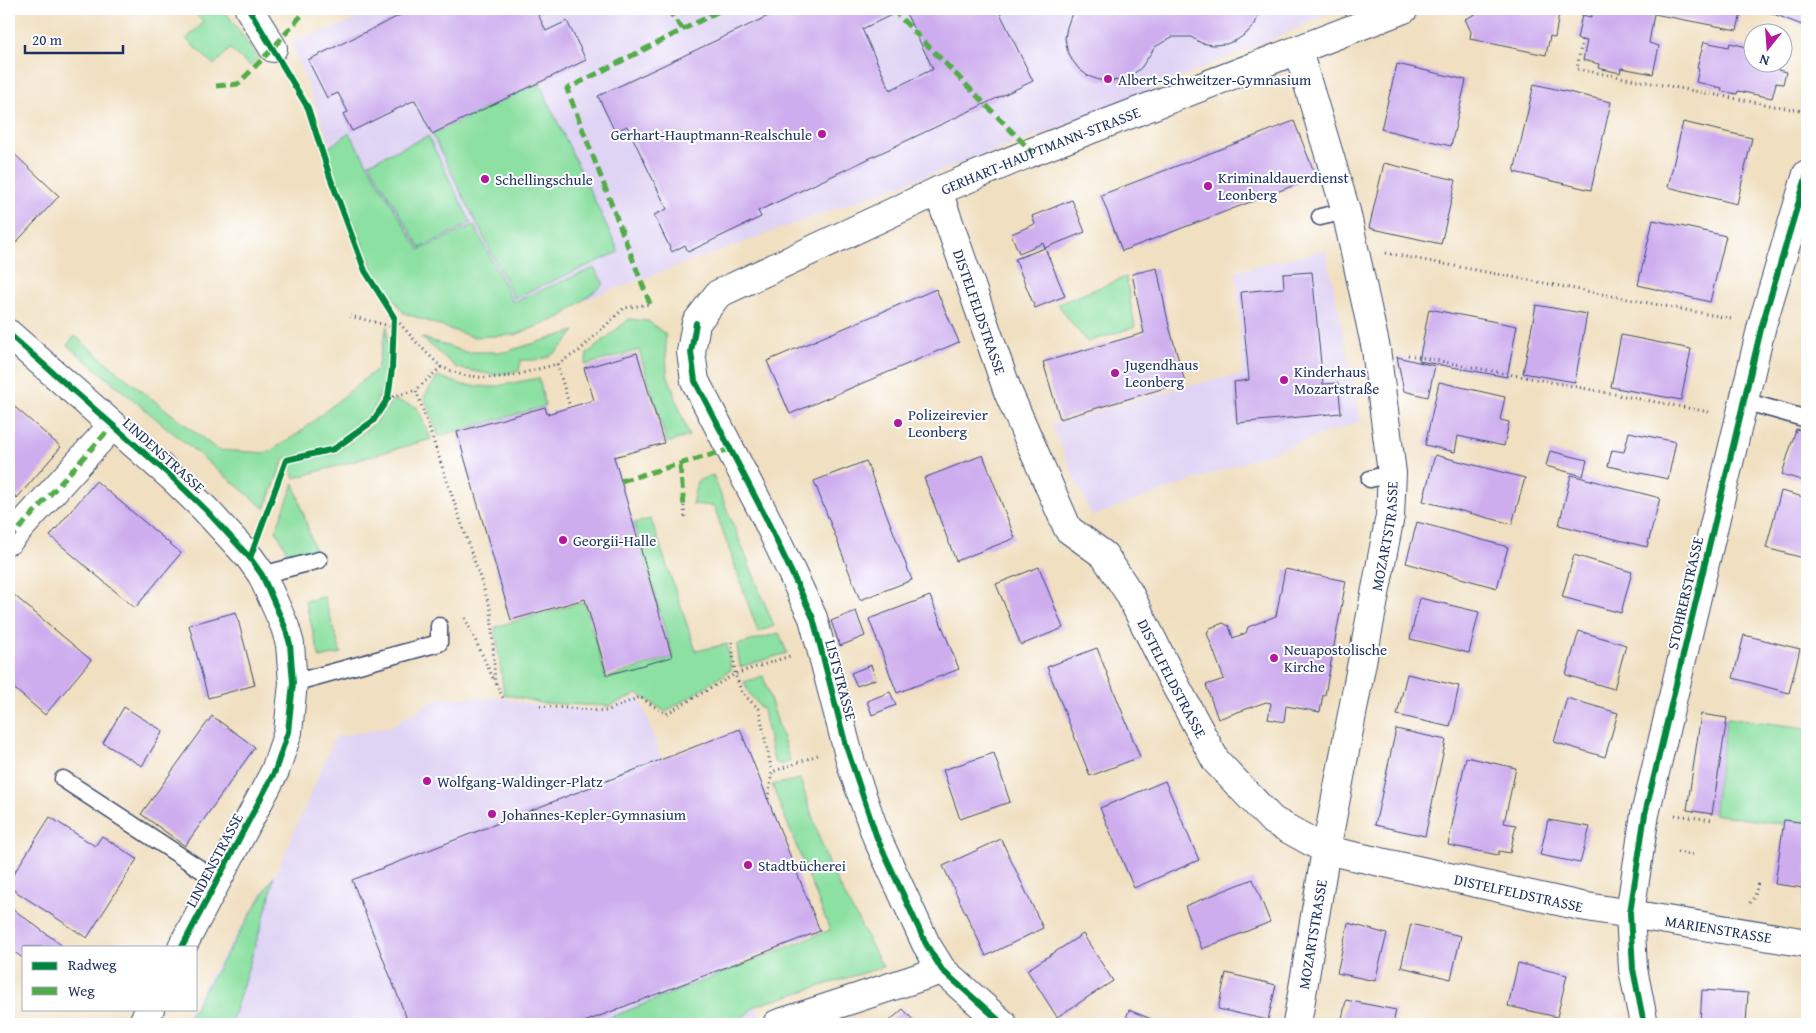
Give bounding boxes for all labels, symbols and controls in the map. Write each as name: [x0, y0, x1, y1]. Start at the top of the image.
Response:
scale bar: [25, 22, 122, 54]
north arrow: [1744, 22, 1794, 72]
text: 20 m: [32, 29, 63, 50]
text: N: [1756, 49, 1772, 71]
place label: Albert-Schweitzer-Gymnasium: [1118, 69, 1312, 90]
marker: Albert-Schweitzer-Gymnasium: [1102, 73, 1114, 85]
street label: GERHART-HAUPTMANN-STRASSE: [937, 101, 1143, 199]
place label: Gerhart-Hauptmann-Realschule: [611, 124, 812, 145]
marker: Gerhart-Hauptmann-Realschule: [816, 128, 828, 140]
place label: Kriminaldauerdienst Leonberg: [1218, 167, 1349, 205]
place label: Schellingschule: [495, 169, 593, 190]
marker: Schellingschule: [479, 173, 491, 185]
marker: Kriminaldauerdienst Leonberg: [1202, 180, 1214, 192]
street label: DISTELFELDSTRASSE: [949, 246, 1012, 378]
place label: Jugendhaus Leonberg: [1123, 354, 1198, 392]
place label: Kinderhaus Mozartstraße: [1294, 361, 1379, 399]
marker: Jugendhaus Leonberg: [1109, 367, 1121, 379]
marker: Kinderhaus Mozartstraße: [1278, 374, 1290, 386]
place label: Polizeirevier Leonberg: [908, 404, 988, 442]
street label: LINDENSTRASSE: [118, 412, 210, 498]
marker: Polizeirevier Leonberg: [892, 417, 904, 429]
street label: MOZARTSTRASSE: [1365, 480, 1402, 593]
place label: Georgii-Halle: [573, 530, 656, 551]
marker: Georgii-Halle: [557, 534, 569, 546]
street label: STOHRERSTRASSE: [1662, 534, 1708, 652]
street label: DISTELFELDSTRASSE: [1133, 615, 1212, 742]
street label: LISTSTRASSE: [820, 637, 862, 723]
place label: Neuapostolische Kirche: [1284, 639, 1387, 677]
marker: Neuapostolische Kirche: [1268, 652, 1280, 664]
place label: Wolfgang-Waldinger-Platz: [437, 771, 603, 792]
marker: Wolfgang-Waldinger-Platz: [421, 775, 433, 787]
place label: Johannes-Kepler-Gymnasium: [500, 804, 687, 825]
marker: Johannes-Kepler-Gymnasium: [486, 808, 498, 820]
street label: LINDENSTRASSE: [180, 809, 248, 911]
place label: Stadtbücherei: [758, 855, 846, 876]
marker: Stadtbücherei: [742, 859, 754, 871]
street label: DISTELFELDSTRASSE: [1452, 868, 1586, 917]
street label: MOZARTSTRASSE: [1292, 877, 1332, 991]
street label: MARIENSTRASSE: [1664, 909, 1774, 948]
legend: [22, 946, 198, 1010]
text: Radweg: [68, 954, 117, 975]
text: Weg: [68, 980, 95, 1001]

